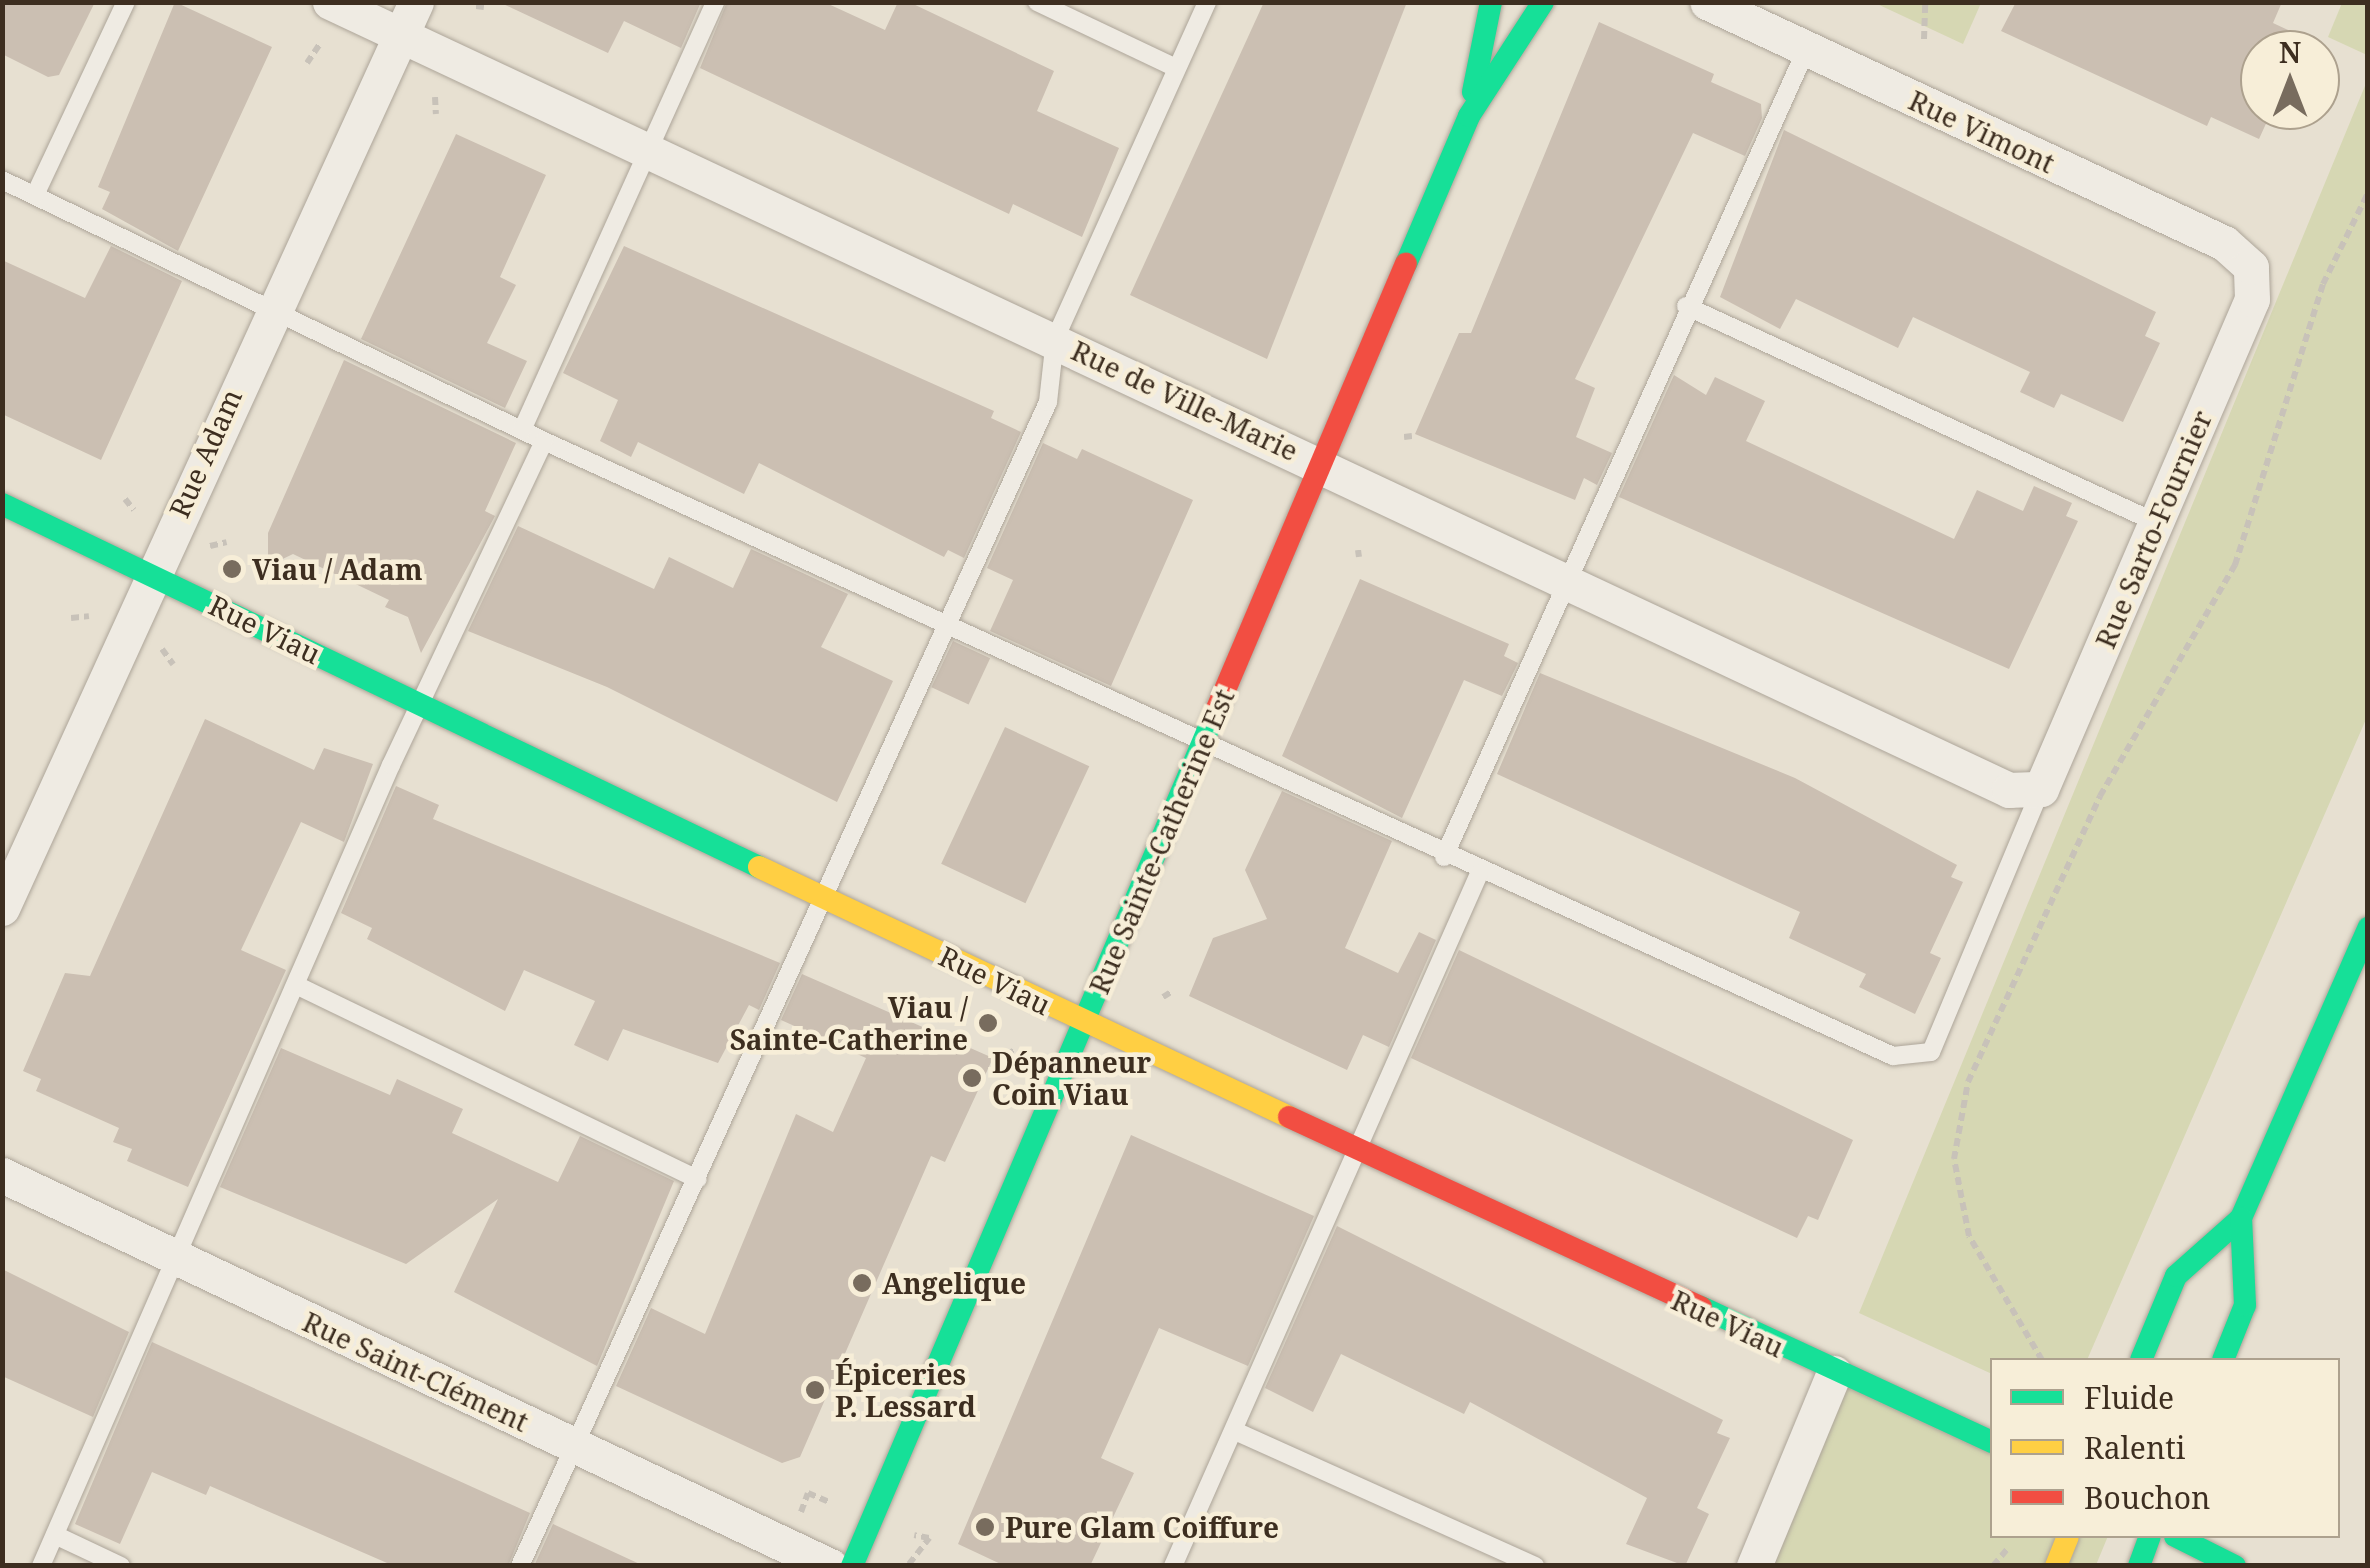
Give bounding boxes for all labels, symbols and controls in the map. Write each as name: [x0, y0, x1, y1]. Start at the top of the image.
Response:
north arrow: [2240, 30, 2340, 130]
text: N: [2279, 33, 2301, 71]
street label: Rue Vimont: [1904, 83, 2060, 179]
street label: Rue de Ville-Marie: [1066, 333, 1304, 467]
street label: Rue Adam: [162, 384, 248, 522]
street label: Rue Sarto-Fournier: [2088, 405, 2218, 653]
place label: Viau / Adam: [252, 552, 423, 586]
marker: Viau / Adam: [221, 558, 243, 580]
street label: Rue Viau: [204, 588, 326, 670]
street label: Rue Sainte-Catherine Est: [1081, 684, 1241, 998]
street label: Rue Viau: [934, 939, 1056, 1021]
place label: Viau / Sainte-Catherine: [730, 990, 968, 1056]
marker: Viau / Sainte-Catherine: [977, 1012, 999, 1034]
place label: Dépanneur Coin Viau: [992, 1045, 1151, 1111]
marker: Dépanneur Coin Viau: [961, 1067, 983, 1089]
place label: Angelique: [882, 1266, 1026, 1300]
marker: Angelique: [851, 1272, 873, 1294]
street label: Rue Viau: [1667, 1282, 1789, 1364]
street label: Rue Saint-Clément: [298, 1304, 534, 1438]
place label: Épiceries P. Lessard: [835, 1357, 976, 1423]
legend: [1990, 1358, 2340, 1538]
text: Fluide: [2084, 1377, 2174, 1418]
marker: Épiceries P. Lessard: [804, 1379, 826, 1401]
text: Ralenti: [2084, 1427, 2185, 1468]
text: Bouchon: [2084, 1477, 2210, 1518]
place label: Pure Glam Coiffure: [1005, 1510, 1279, 1544]
marker: Pure Glam Coiffure: [974, 1516, 996, 1538]

